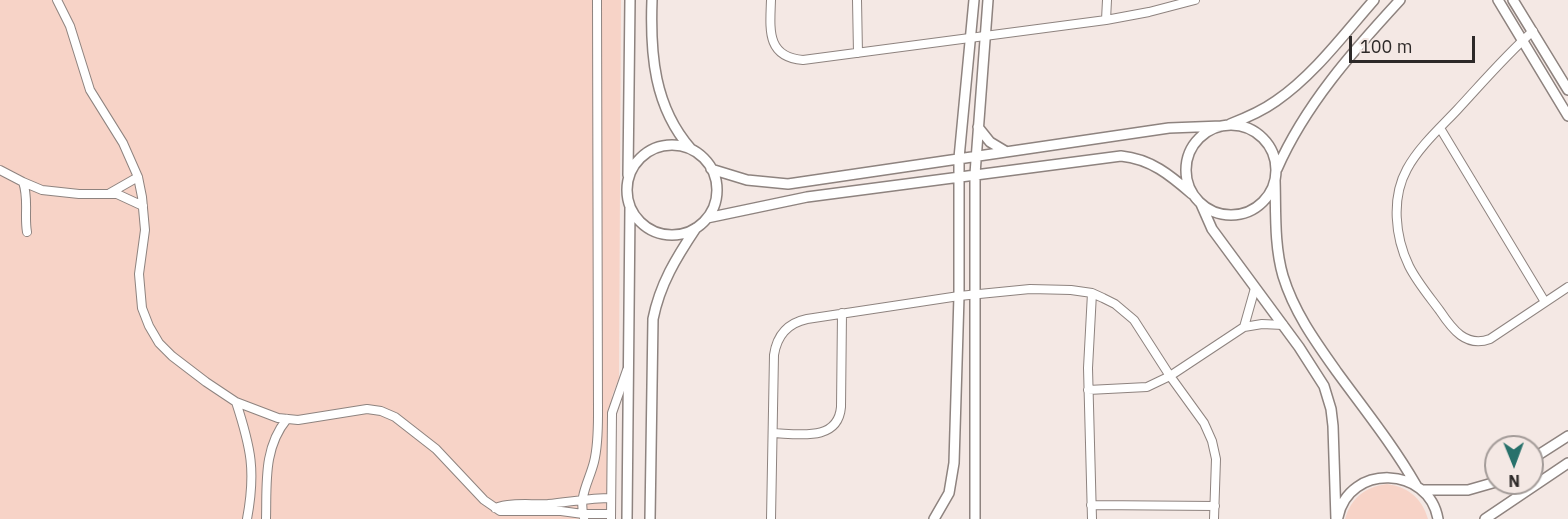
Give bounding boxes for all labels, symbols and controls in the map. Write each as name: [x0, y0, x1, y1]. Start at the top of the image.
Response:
scale bar: [1352, 24, 1478, 62]
text: 100 m: [1360, 35, 1412, 58]
north arrow: [1484, 435, 1544, 495]
text: N: [1508, 471, 1520, 491]

